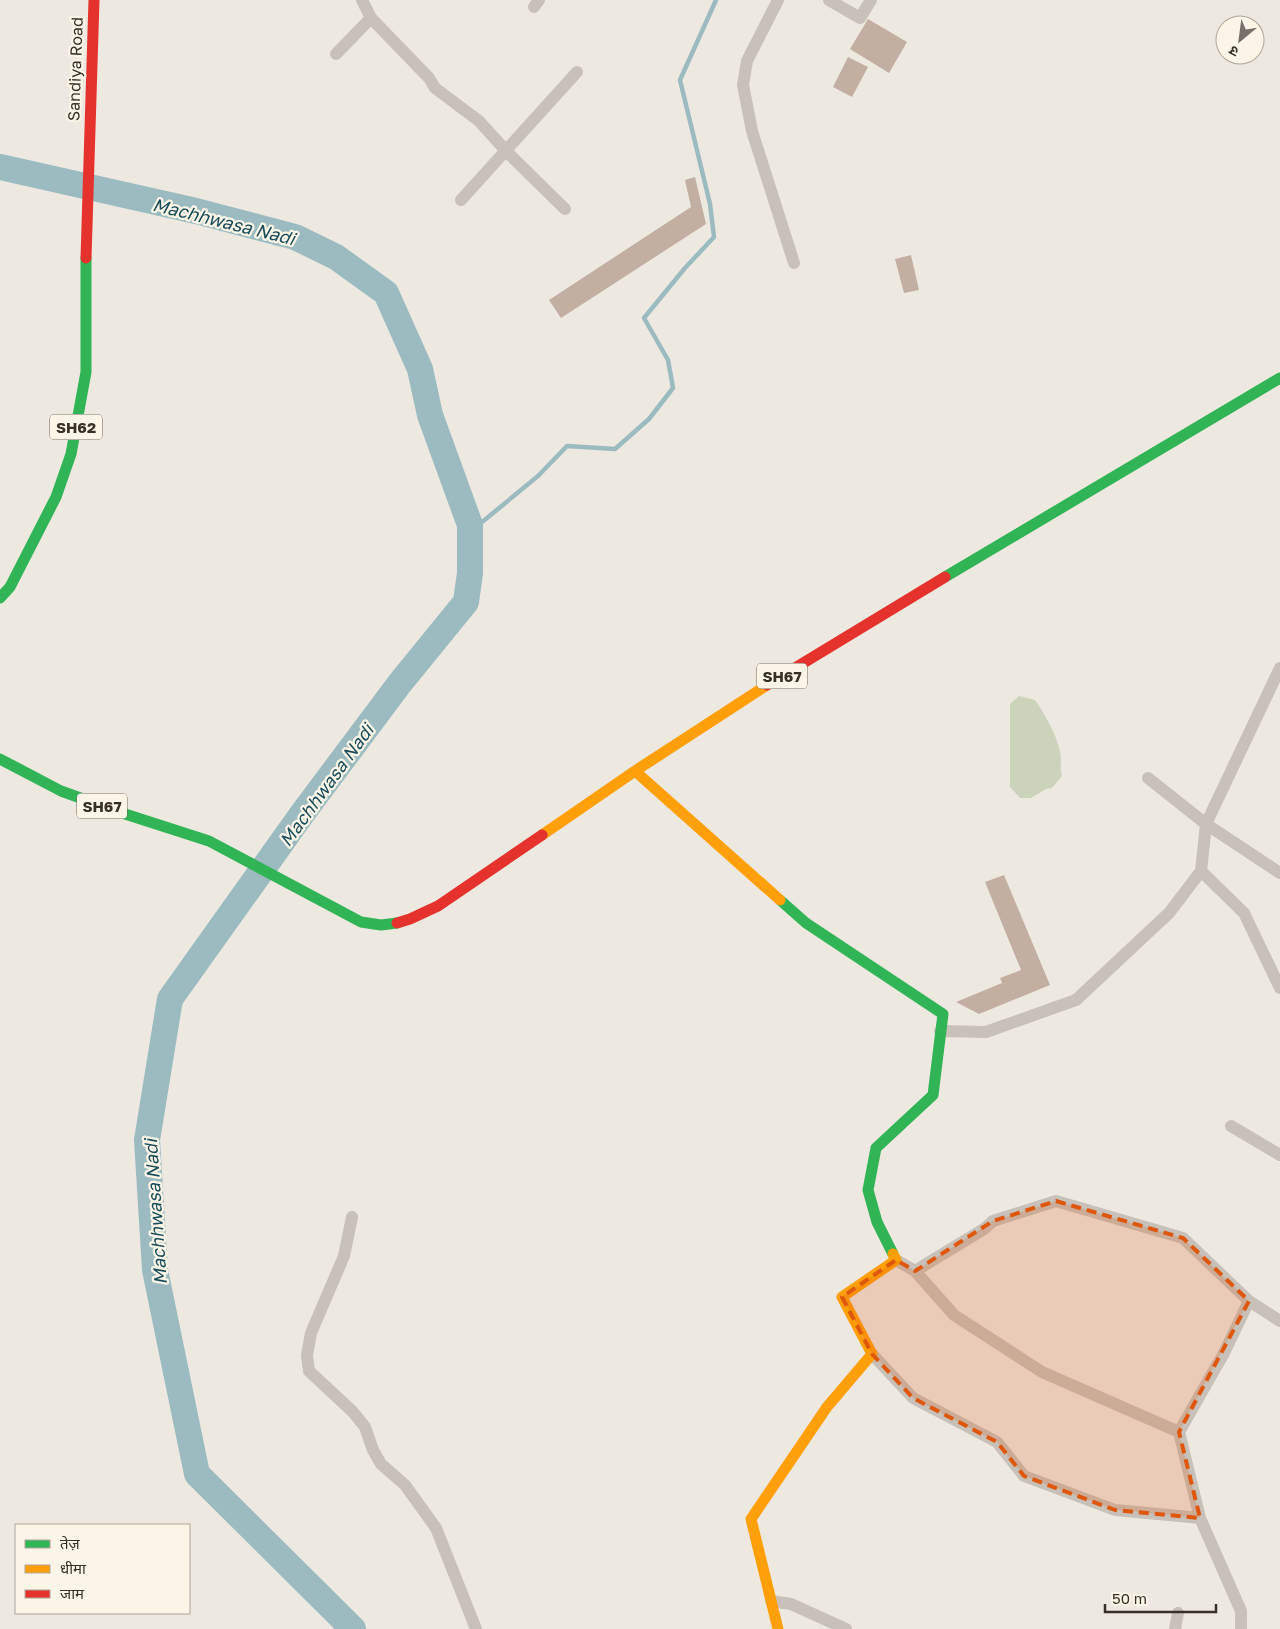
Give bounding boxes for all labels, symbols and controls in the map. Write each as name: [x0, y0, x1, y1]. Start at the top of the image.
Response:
north arrow: [1215, 15, 1265, 65]
street label: Sandiya Road: [63, 17, 87, 121]
text: उ: [1225, 42, 1241, 61]
water label: Machhwasa Nadi: [151, 193, 299, 250]
road number: SH62: [50, 414, 102, 440]
road number: SH67: [757, 664, 807, 688]
water label: Machhwasa Nadi: [274, 718, 379, 850]
road number: SH67: [77, 794, 127, 818]
water label: Machhwasa Nadi: [139, 1136, 171, 1285]
legend: [15, 1524, 190, 1614]
text: तेज़: [60, 1534, 81, 1552]
text: धीमा: [60, 1559, 87, 1577]
scale bar: [1105, 1582, 1216, 1614]
text: जाम: [60, 1584, 85, 1602]
text: 50 m: [1112, 1589, 1147, 1607]

